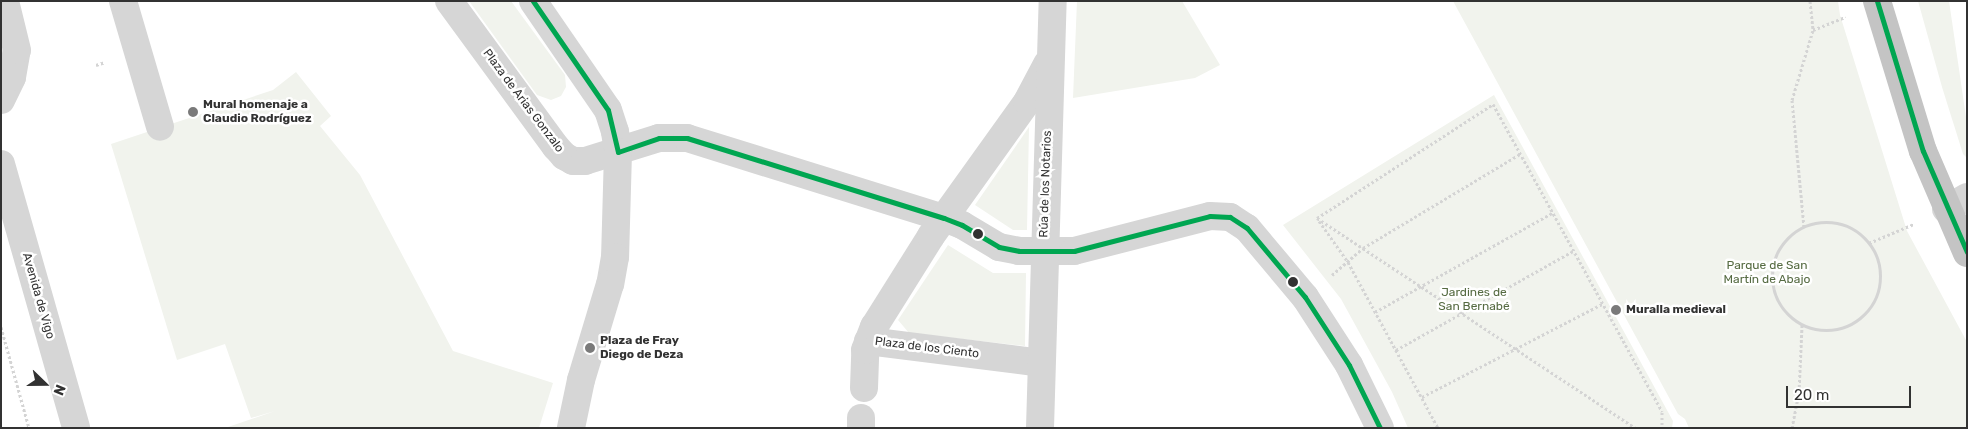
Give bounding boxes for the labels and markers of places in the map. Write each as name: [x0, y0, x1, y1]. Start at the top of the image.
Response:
place label: Mural homenaje a Claudio Rodríguez: [203, 98, 312, 126]
marker: Mural homenaje a Claudio Rodríguez: [187, 106, 199, 118]
unlabelled marker: [973, 229, 983, 239]
unlabelled marker: [1288, 277, 1298, 287]
place label: Muralla medieval: [1626, 303, 1726, 317]
marker: Muralla medieval: [1610, 304, 1622, 316]
place label: Plaza de Fray Diego de Deza: [600, 334, 683, 362]
marker: Plaza de Fray Diego de Deza: [584, 342, 596, 354]

